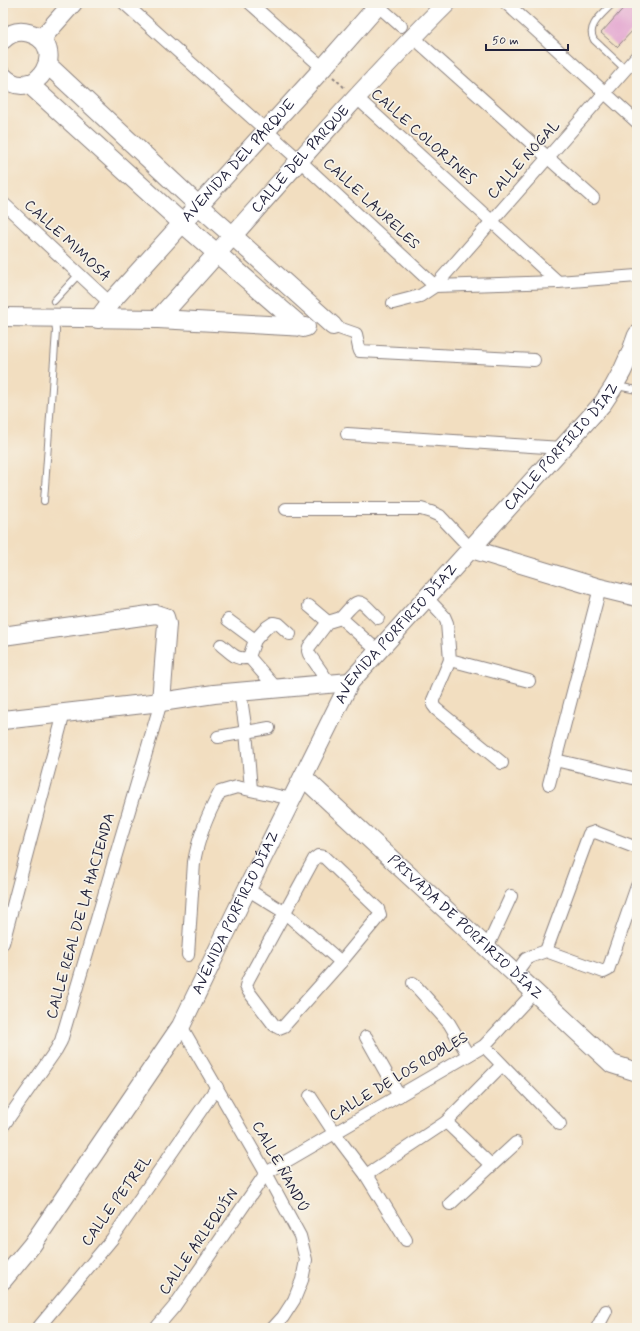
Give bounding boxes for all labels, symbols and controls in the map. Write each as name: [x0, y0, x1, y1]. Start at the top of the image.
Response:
scale bar: [486, 26, 568, 52]
text: 50 m: [492, 33, 519, 49]
street label: CALLE COLORINES: [366, 84, 480, 190]
street label: AVENIDA DEL PARQUE: [178, 94, 300, 227]
street label: CALLE DEL PARQUE: [247, 101, 354, 218]
street label: CALLE NOGAL: [483, 116, 565, 204]
street label: CALLE LAURELES: [318, 154, 424, 254]
street label: CALLE MIMOSA: [19, 196, 115, 286]
street label: CALLE PORFIRIO DÍAZ: [500, 379, 624, 515]
street label: AVENIDA PORFIRIO DÍAZ: [331, 559, 463, 707]
street label: CALLE REAL DE LA HACIENDA: [42, 810, 120, 1022]
street label: AVENIDA PORFIRIO DÍAZ: [188, 827, 284, 998]
street label: PRIVADA DE PORFIRIO DÍAZ: [383, 851, 547, 1005]
street label: CALLE DE LOS ROBLES: [326, 1027, 472, 1127]
street label: CALLE ÑANDÚ: [247, 1118, 313, 1216]
street label: CALLE PETREL: [77, 1151, 157, 1251]
street label: CALLE ARLEQUÍN: [154, 1184, 243, 1299]

